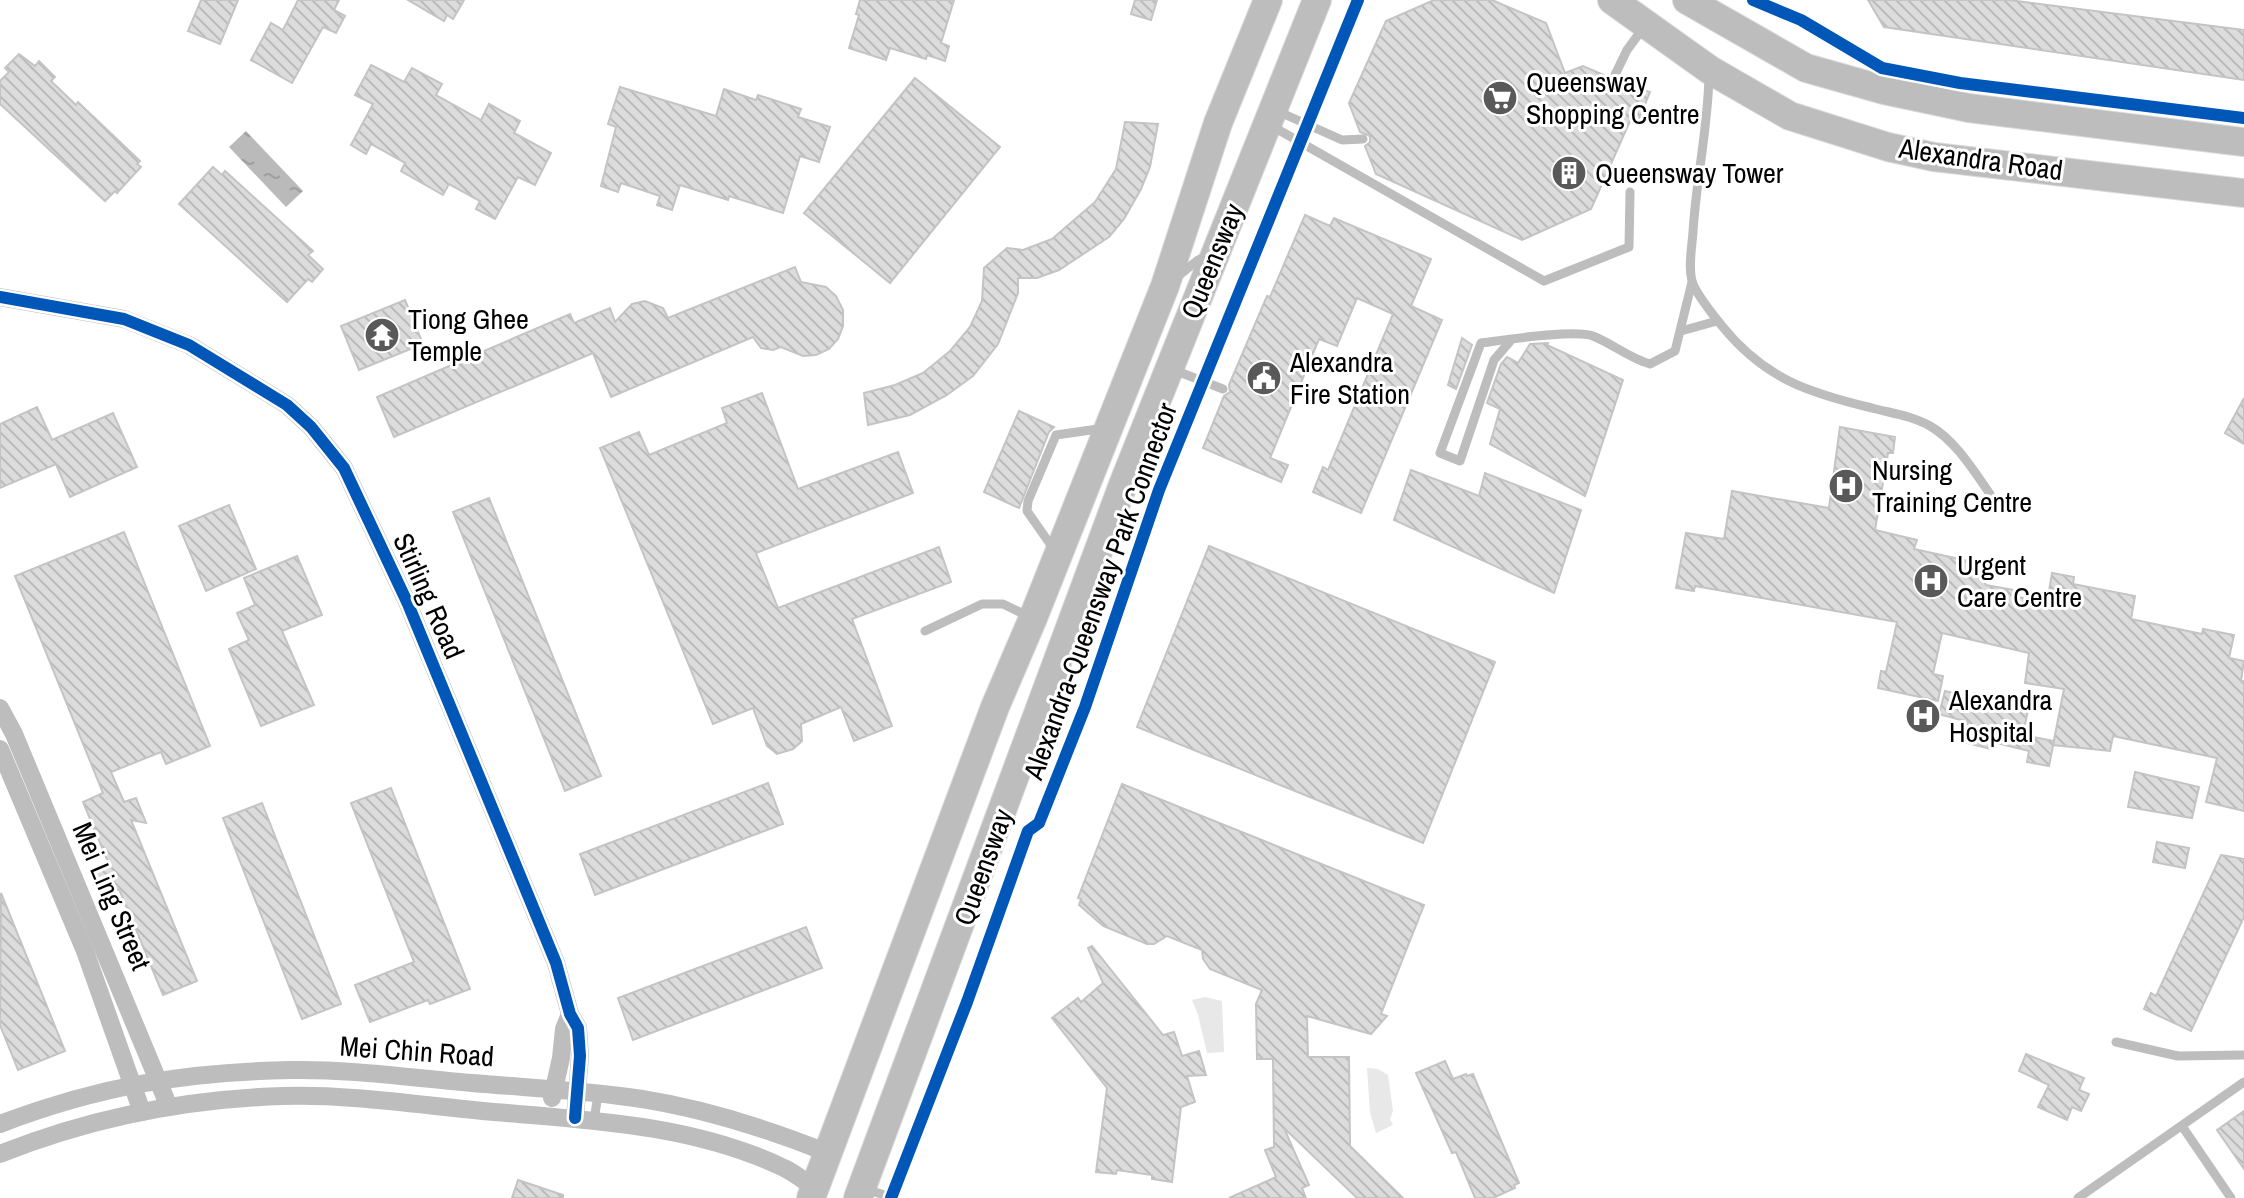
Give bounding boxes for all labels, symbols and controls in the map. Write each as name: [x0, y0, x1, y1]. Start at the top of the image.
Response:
place label: Queensway Shopping Centre: [1526, 63, 1700, 133]
supermarket icon: Queensway Shopping Centre: [1481, 79, 1519, 117]
street label: Alexandra Road: [1896, 129, 2065, 189]
building icon: Queensway Tower: [1550, 154, 1588, 192]
place label: Queensway Tower: [1595, 154, 1784, 192]
street label: Queensway: [1172, 197, 1253, 324]
place label: Tiong Ghee Temple: [408, 300, 529, 370]
temple icon: Tiong Ghee Temple: [363, 316, 401, 354]
place label: Alexandra Fire Station: [1289, 343, 1410, 413]
public building icon: Alexandra Fire Station: [1245, 359, 1283, 397]
street label: Alexandra-Queensway Park Connector: [1014, 397, 1186, 786]
place label: Nursing Training Centre: [1872, 451, 2032, 521]
hospital icon: Nursing Training Centre: [1827, 467, 1865, 505]
street label: Stirling Road: [384, 527, 474, 665]
place label: Urgent Care Centre: [1957, 546, 2082, 616]
hospital icon: Urgent Care Centre: [1912, 562, 1950, 600]
place label: Alexandra Hospital: [1948, 681, 2053, 751]
hospital icon: Alexandra Hospital: [1904, 697, 1942, 735]
street label: Queensway: [944, 803, 1022, 930]
street label: Mei Ling Street: [64, 816, 160, 976]
street label: Mei Chin Road: [339, 1027, 495, 1075]

